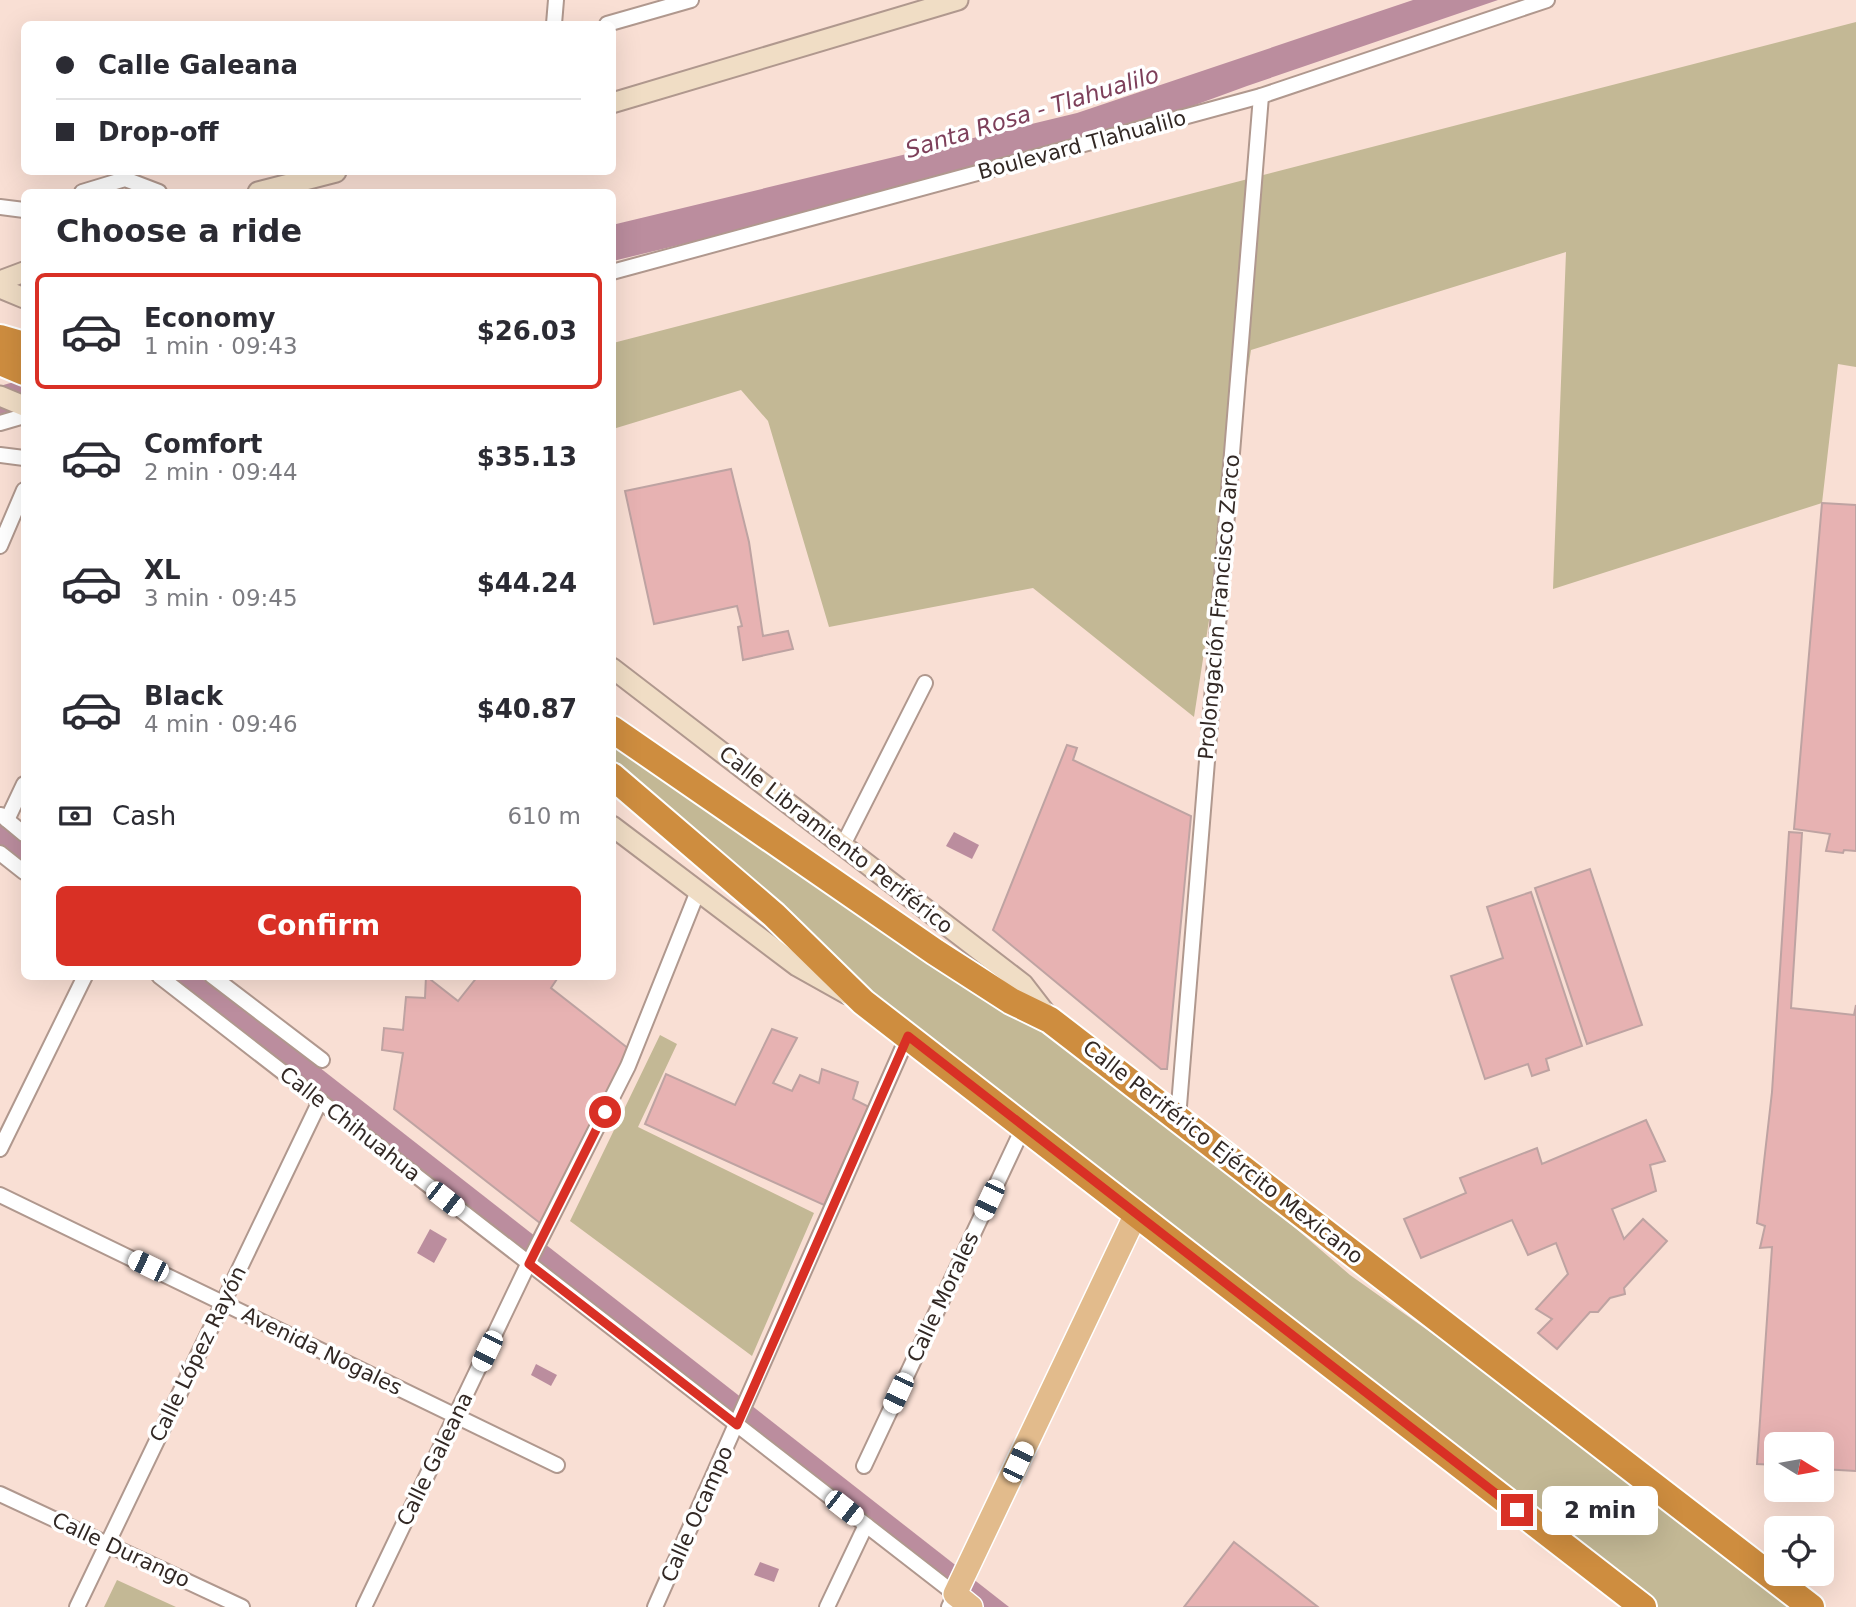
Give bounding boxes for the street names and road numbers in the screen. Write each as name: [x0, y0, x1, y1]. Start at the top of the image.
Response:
street label: Boulevard Tlahualilo: [975, 106, 1189, 184]
street label: Prolongación Francisco Zarco: [1194, 453, 1244, 761]
street label: Calle Libramiento Periférico: [714, 741, 958, 939]
street label: Calle Periférico Ejército Mexicano: [1078, 1035, 1368, 1269]
street label: Calle Chihuahua: [275, 1062, 425, 1186]
street label: Calle Morales: [902, 1228, 984, 1366]
street label: Calle López Rayón: [145, 1262, 251, 1446]
street label: Avenida Nogales: [238, 1302, 406, 1400]
street label: Calle Galeana: [392, 1388, 478, 1530]
street label: Calle Ocampo: [656, 1442, 738, 1586]
street label: Calle Durango: [48, 1508, 194, 1592]

